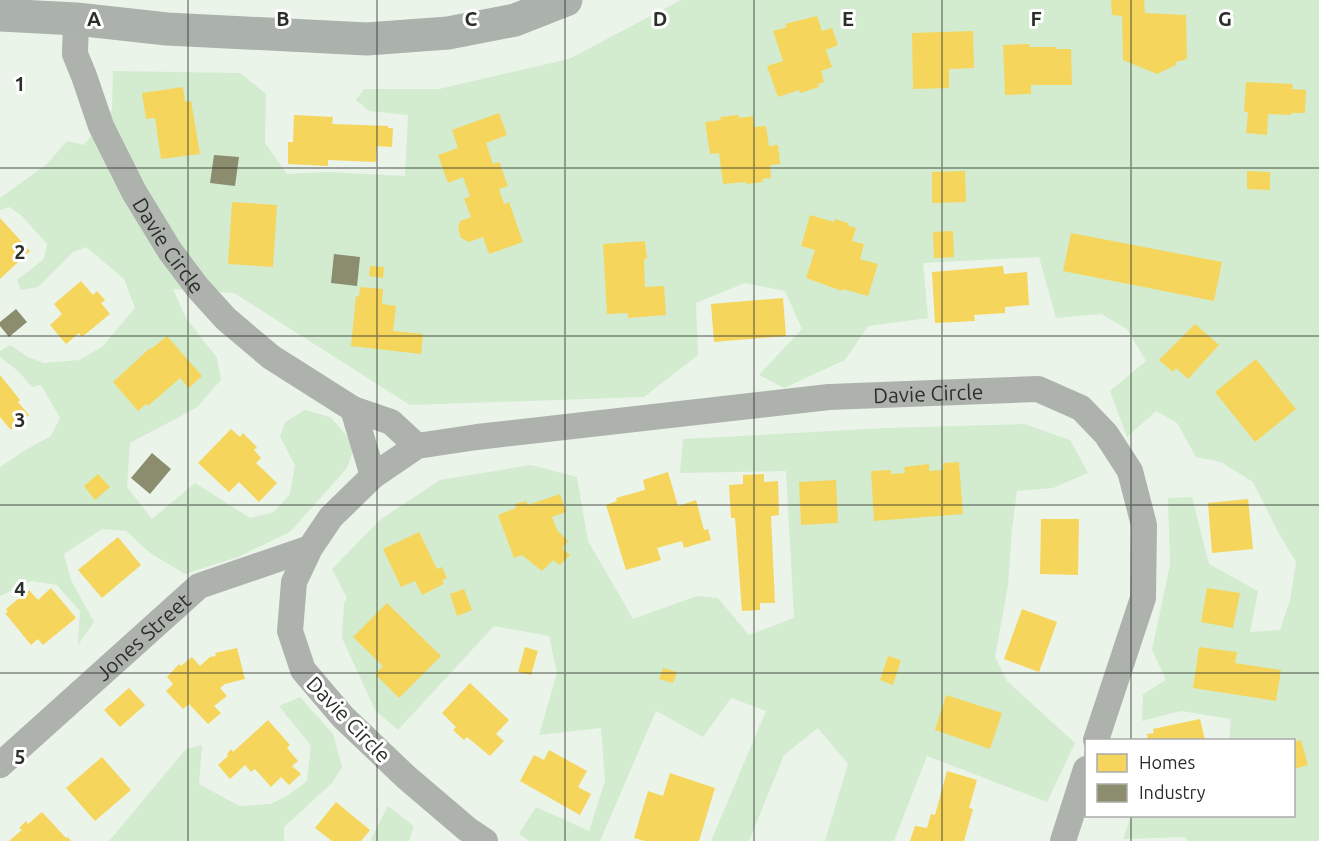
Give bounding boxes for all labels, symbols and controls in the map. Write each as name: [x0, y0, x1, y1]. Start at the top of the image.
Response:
text: A: [87, 7, 101, 30]
text: B: [276, 7, 290, 30]
text: C: [465, 7, 478, 30]
text: D: [653, 7, 667, 30]
text: E: [842, 7, 854, 30]
text: F: [1030, 7, 1042, 30]
text: G: [1218, 7, 1232, 30]
text: 1: [14, 72, 26, 95]
street label: Davie Circle: [128, 193, 209, 298]
text: 2: [14, 240, 26, 263]
street label: Davie Circle: [873, 379, 984, 407]
text: 3: [14, 408, 26, 431]
text: 4: [14, 577, 26, 600]
street label: Jones Street: [91, 588, 195, 685]
street label: Davie Circle: [302, 671, 396, 767]
legend: [1085, 739, 1295, 817]
text: 5: [14, 745, 26, 768]
text: Homes: [1139, 752, 1196, 772]
text: Industry: [1139, 782, 1206, 802]

